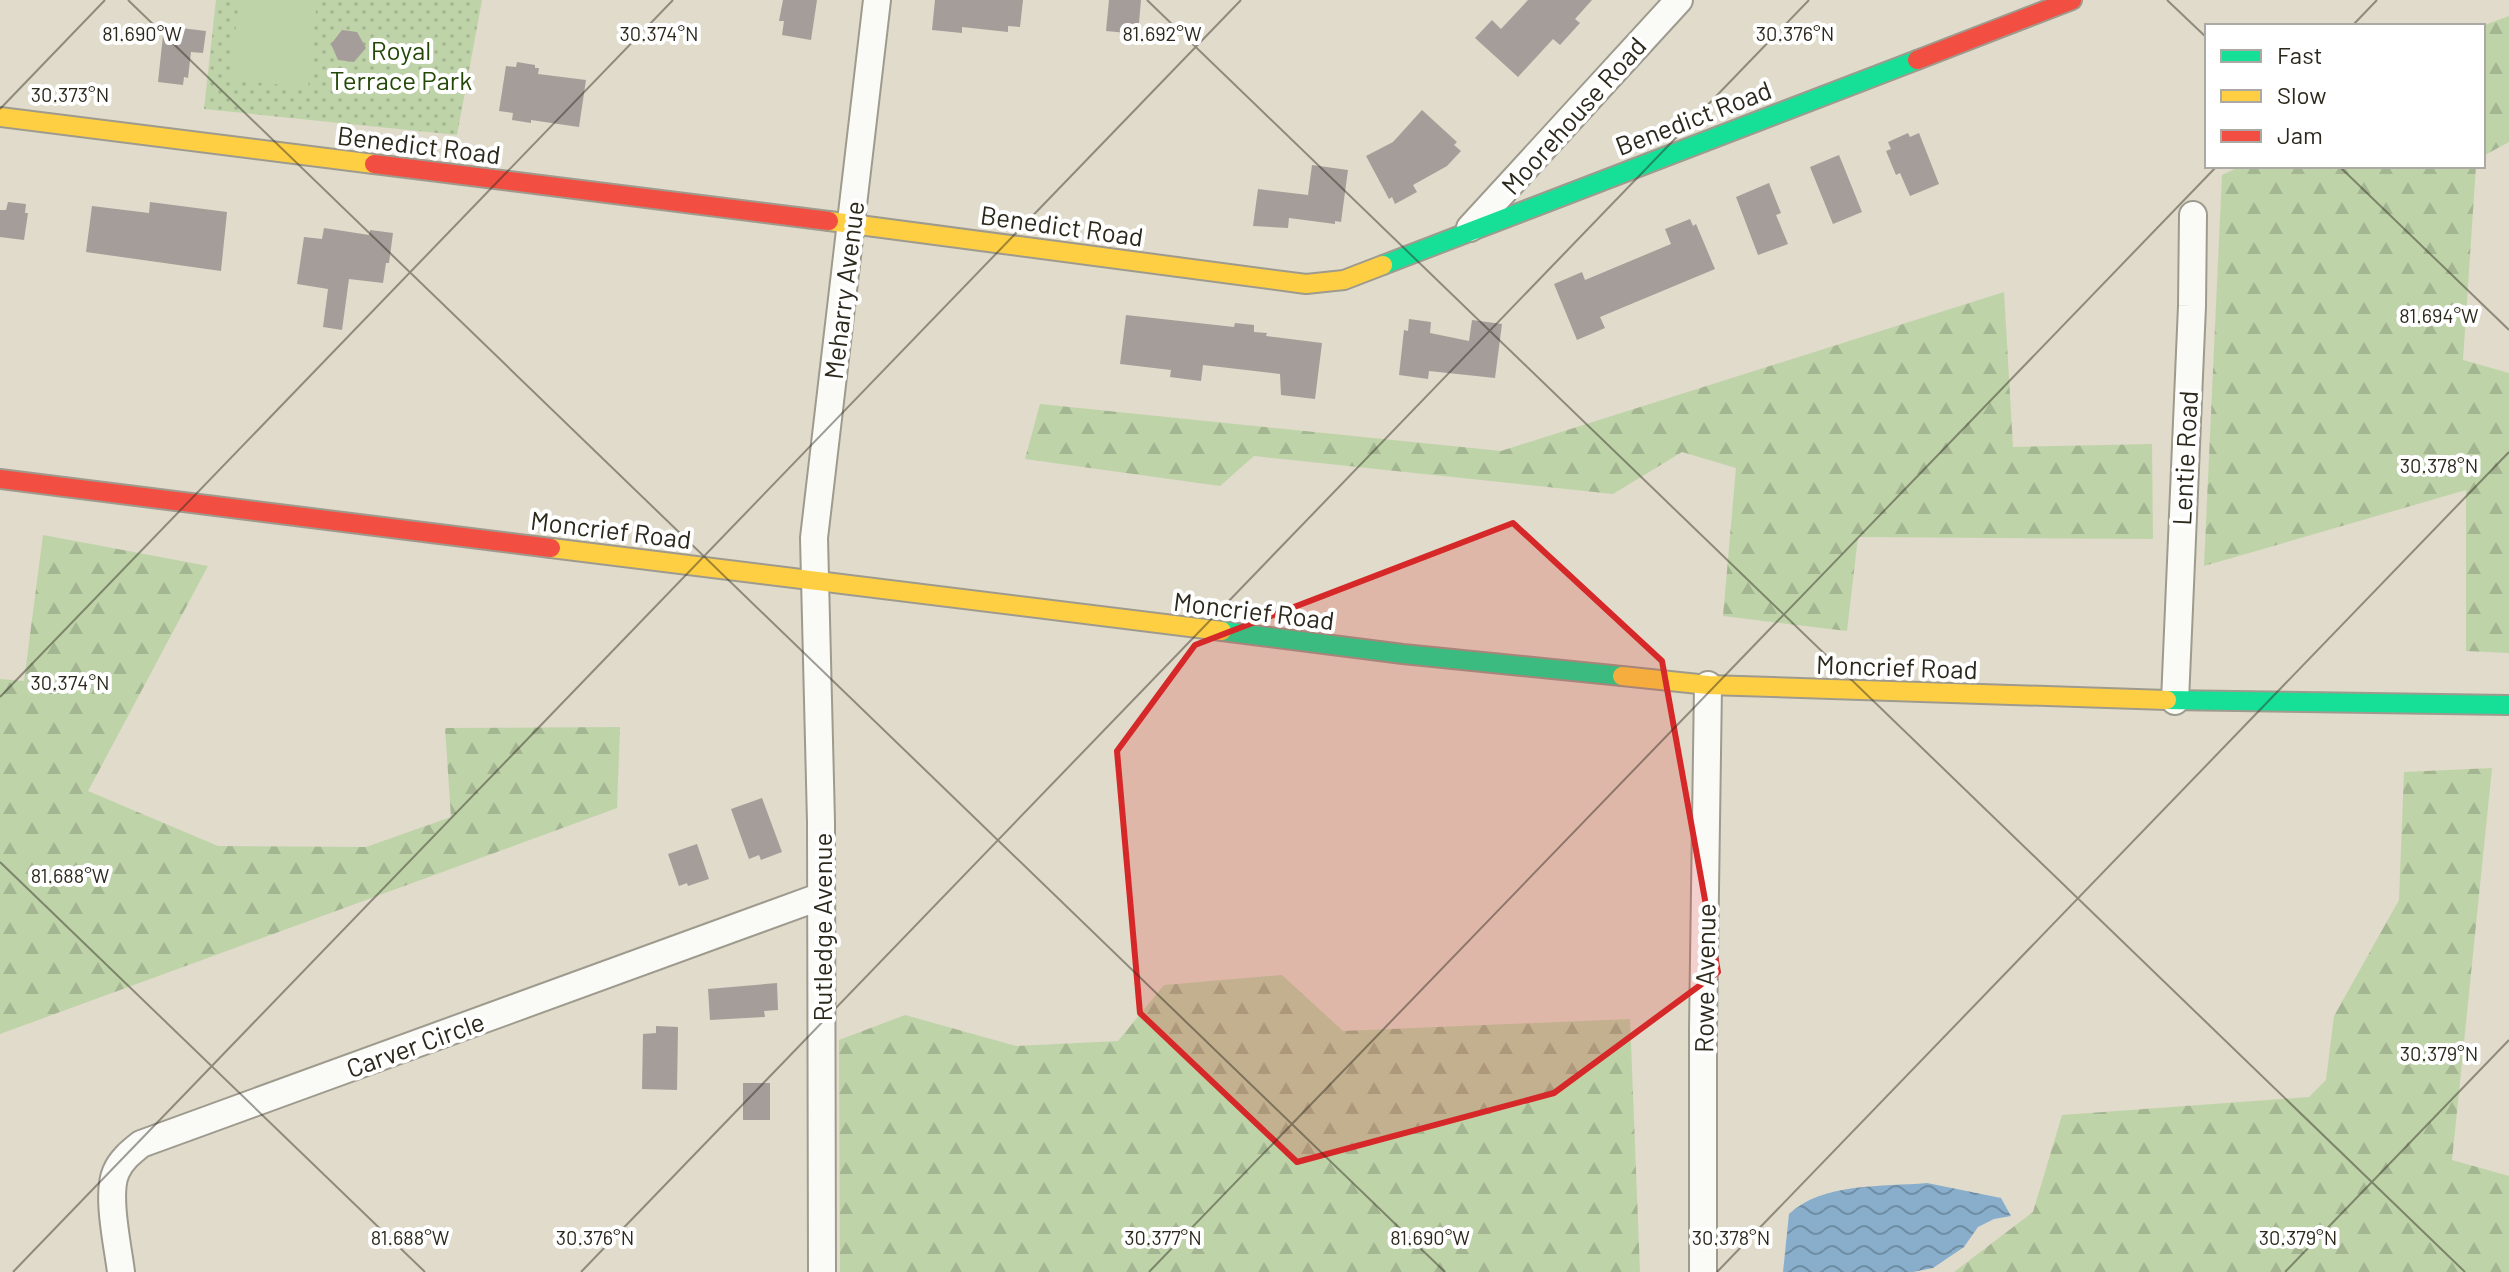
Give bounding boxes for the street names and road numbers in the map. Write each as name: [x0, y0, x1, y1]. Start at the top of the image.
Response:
street label: Moorehouse Road: [1494, 30, 1652, 200]
street label: Benedict Road: [1611, 73, 1775, 161]
street label: Benedict Road: [336, 119, 502, 169]
street label: Benedict Road: [978, 198, 1146, 252]
street label: Meharry Avenue: [817, 199, 869, 381]
street label: Lentie Road: [2165, 390, 2203, 526]
street label: Moncrief Road: [529, 504, 693, 554]
street label: Moncrief Road: [1172, 585, 1336, 635]
street label: Moncrief Road: [1816, 648, 1978, 684]
street label: Rutledge Avenue: [806, 833, 837, 1021]
street label: Rowe Avenue: [1687, 903, 1721, 1053]
street label: Carver Circle: [342, 1005, 488, 1083]

